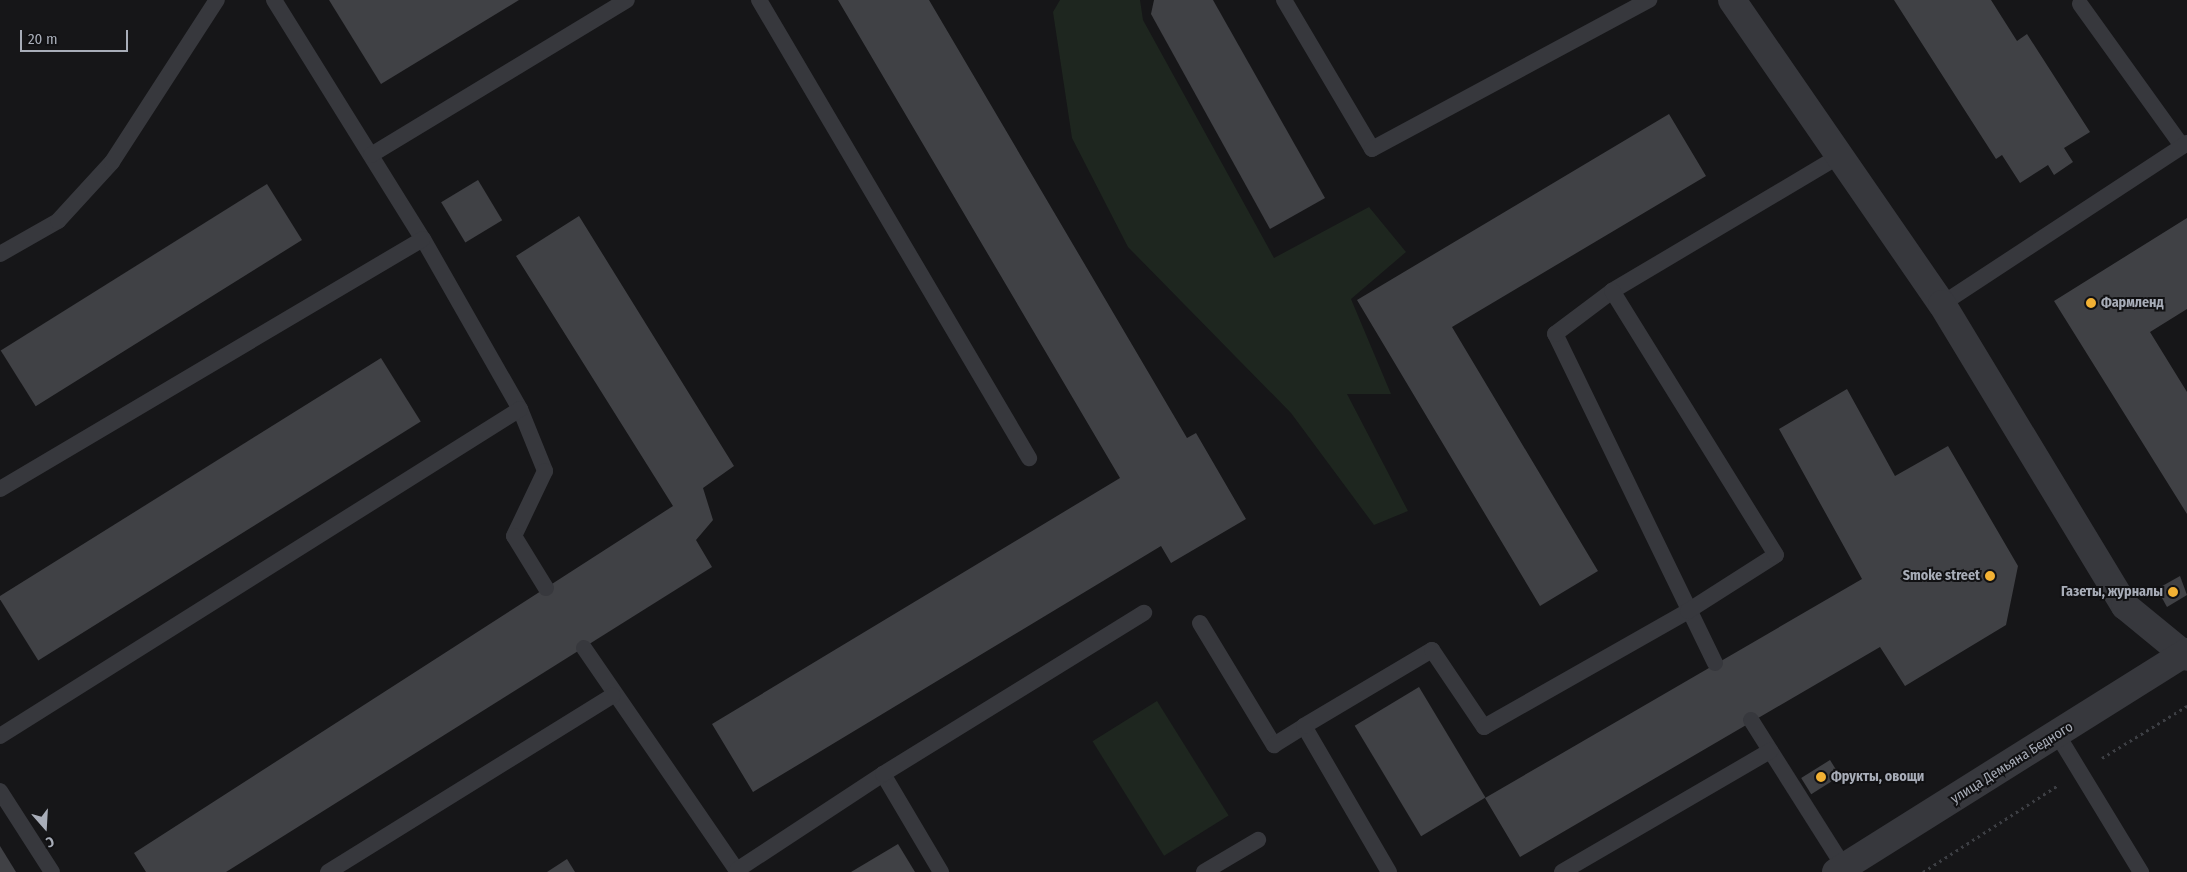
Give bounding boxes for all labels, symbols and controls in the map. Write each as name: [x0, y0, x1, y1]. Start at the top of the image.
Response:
scale bar: [22, 20, 130, 52]
text: 20 m: [28, 30, 58, 48]
place label: Фармленд: [2101, 295, 2164, 311]
marker: Фармленд: [2085, 297, 2097, 309]
place label: Smoke street: [1903, 568, 1980, 584]
marker: Smoke street: [1984, 570, 1996, 582]
place label: Газеты, журналы: [2061, 584, 2163, 600]
marker: Газеты, журналы: [2167, 586, 2179, 598]
street label: улица Демьяна Бедного: [1948, 719, 2076, 807]
place label: Фрукты, овощи: [1831, 769, 1924, 785]
marker: Фрукты, овощи: [1815, 771, 1827, 783]
north arrow: [20, 802, 70, 852]
text: С: [44, 832, 56, 851]

